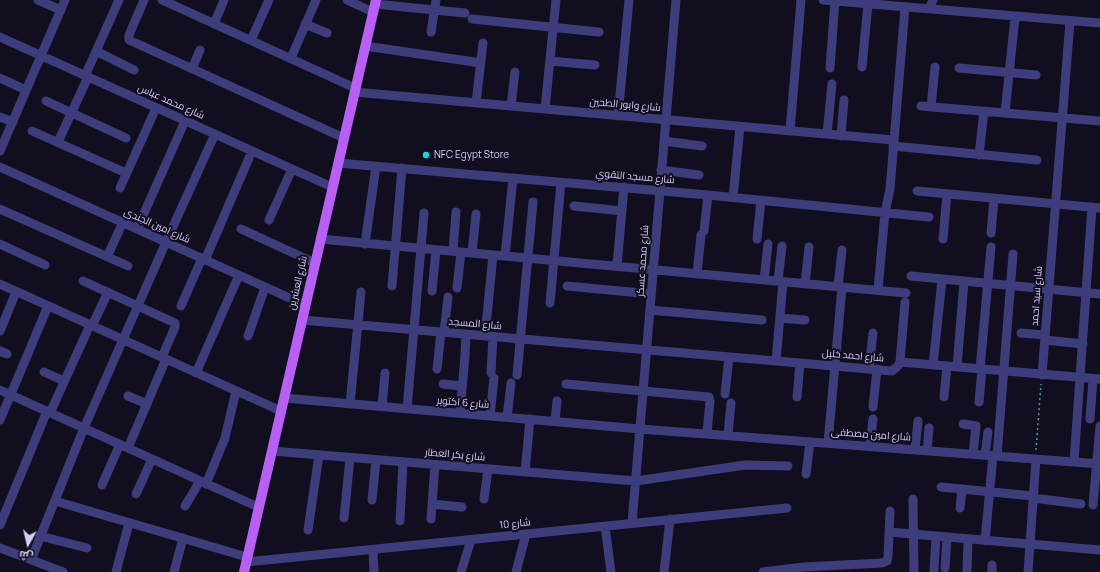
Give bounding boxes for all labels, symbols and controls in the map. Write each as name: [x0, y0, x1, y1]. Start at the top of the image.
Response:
street label: شارع محمد عباس: [136, 82, 206, 122]
street label: شارع وابور الطحين: [589, 96, 661, 114]
place label: NFC Egypt Store: [434, 149, 509, 161]
marker: NFC Egypt Store: [421, 150, 431, 160]
street label: شارع مسجد التقوي: [595, 168, 675, 186]
street label: شارع امين الجندى: [122, 206, 192, 246]
street label: شارع محمد عسكر: [635, 225, 651, 297]
street label: شارع العشرين: [286, 255, 310, 311]
street label: شارع سيد احمد: [1029, 266, 1045, 326]
street label: شارع المسجد: [448, 316, 502, 332]
street label: شارع احمد خليل: [821, 347, 885, 365]
street label: شارع 6 اكتوبر: [436, 395, 490, 411]
street label: شارع امين مصطفى: [831, 426, 911, 444]
street label: شارع بكر العطار: [424, 446, 486, 464]
street label: شارع 10: [499, 516, 531, 532]
north arrow: [8, 524, 48, 564]
text: ش: [18, 548, 34, 565]

